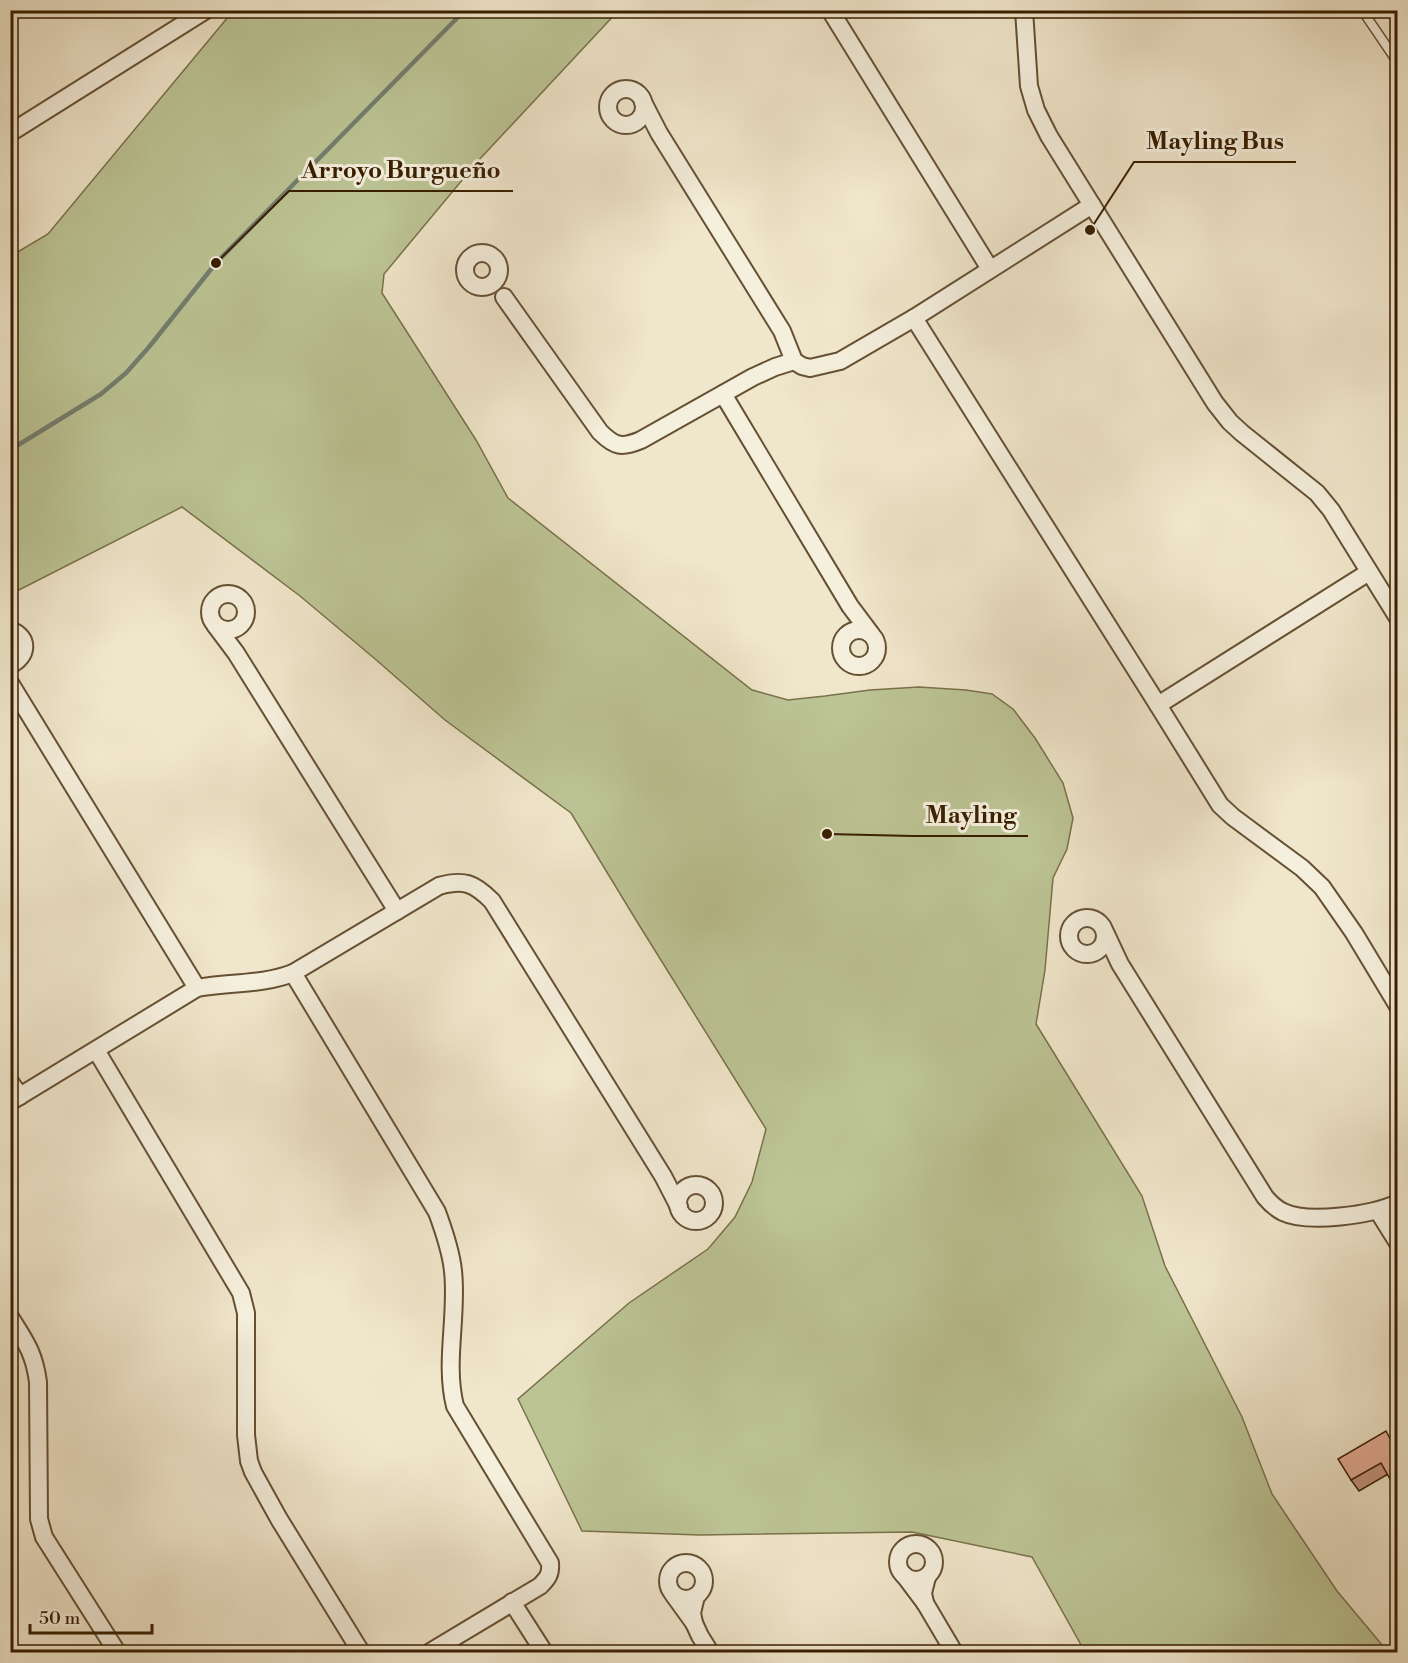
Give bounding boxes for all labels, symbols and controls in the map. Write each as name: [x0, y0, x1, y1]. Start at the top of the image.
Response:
callout: Mayling Bus: [1134, 120, 1296, 162]
text: Mayling Bus: [1146, 127, 1284, 157]
callout: Arroyo Burgueño: [289, 149, 513, 191]
text: Arroyo Burgueño: [300, 156, 501, 186]
callout: Mayling: [913, 794, 1028, 836]
text: Mayling: [925, 801, 1018, 831]
scale bar: [30, 1597, 152, 1635]
text: 50 m: [39, 1607, 81, 1630]

